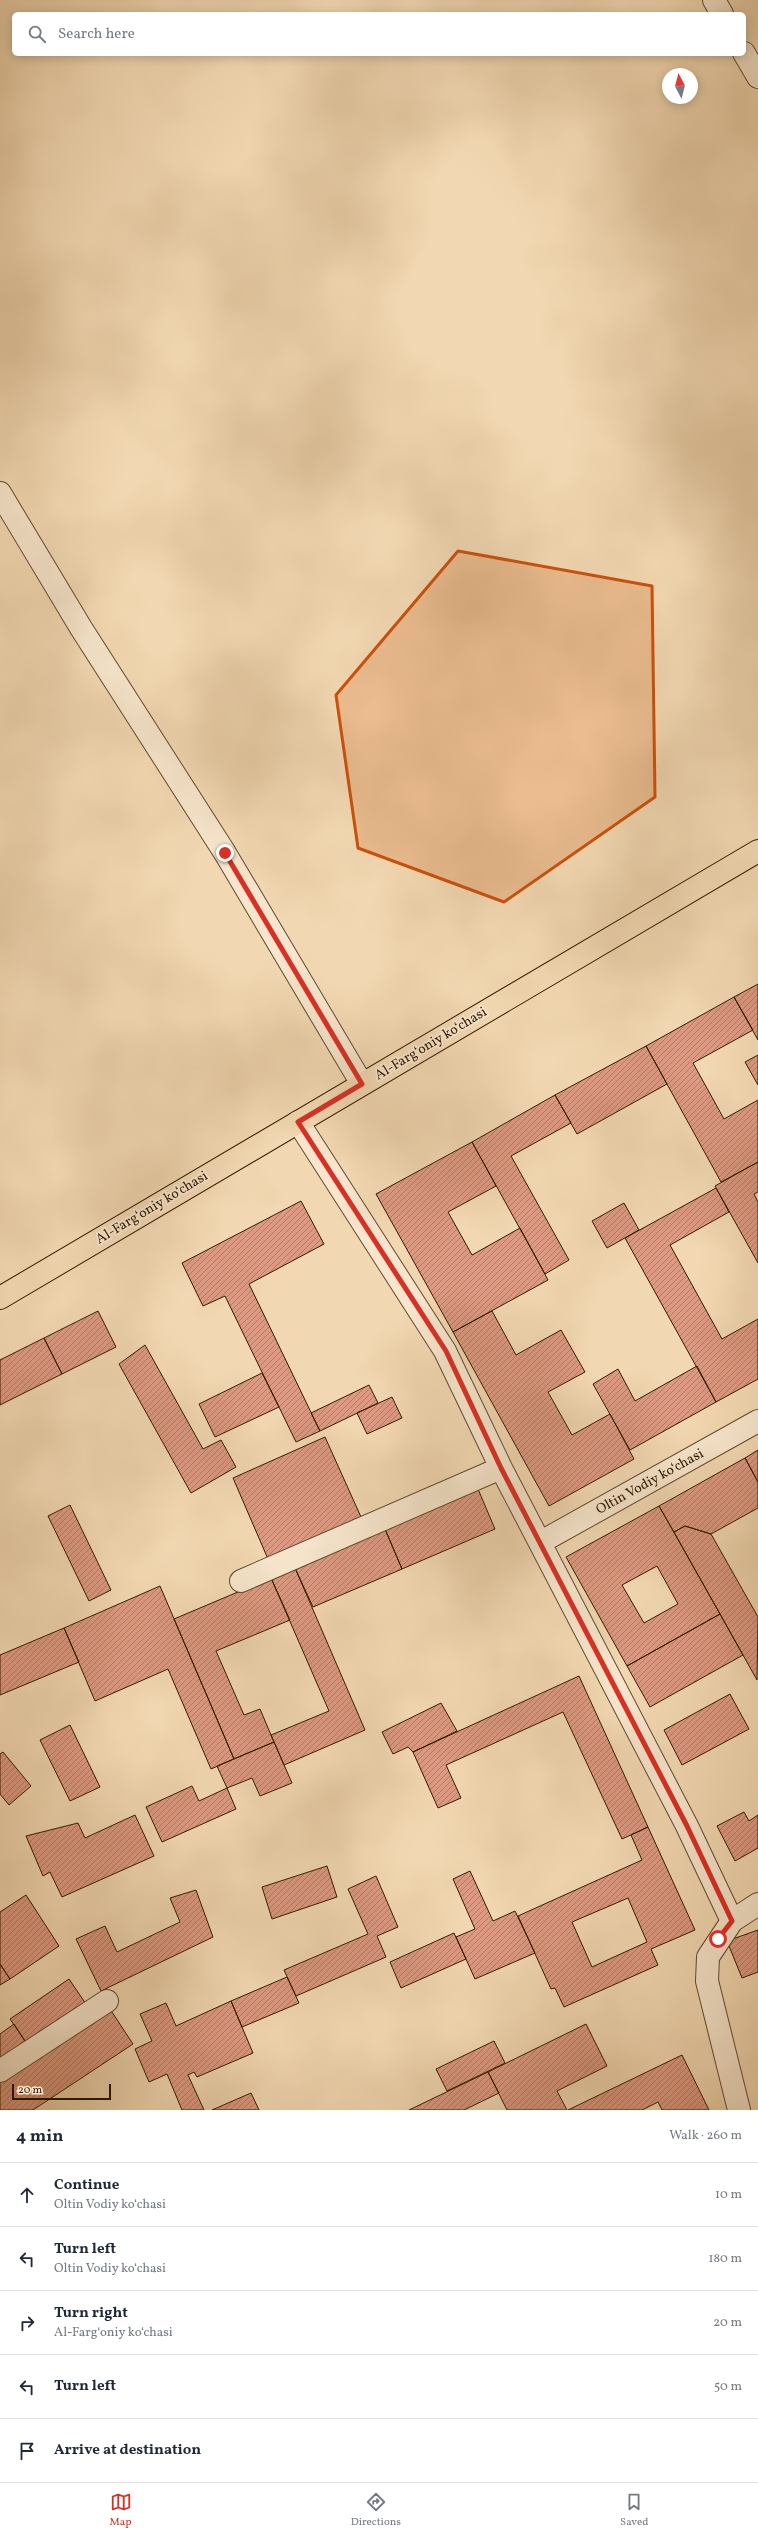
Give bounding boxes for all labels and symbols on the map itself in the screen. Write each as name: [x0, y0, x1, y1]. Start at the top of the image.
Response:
north arrow: [662, 68, 698, 104]
route end: [216, 844, 234, 862]
street label: Al-Fargʻoniy koʻchasi: [371, 1003, 491, 1085]
street label: Al-Fargʻoniy koʻchasi: [92, 1167, 212, 1249]
street label: Oltin Vodiy koʻchasi: [593, 1444, 707, 1520]
route start: [709, 1930, 727, 1948]
scale bar: [12, 2082, 111, 2101]

